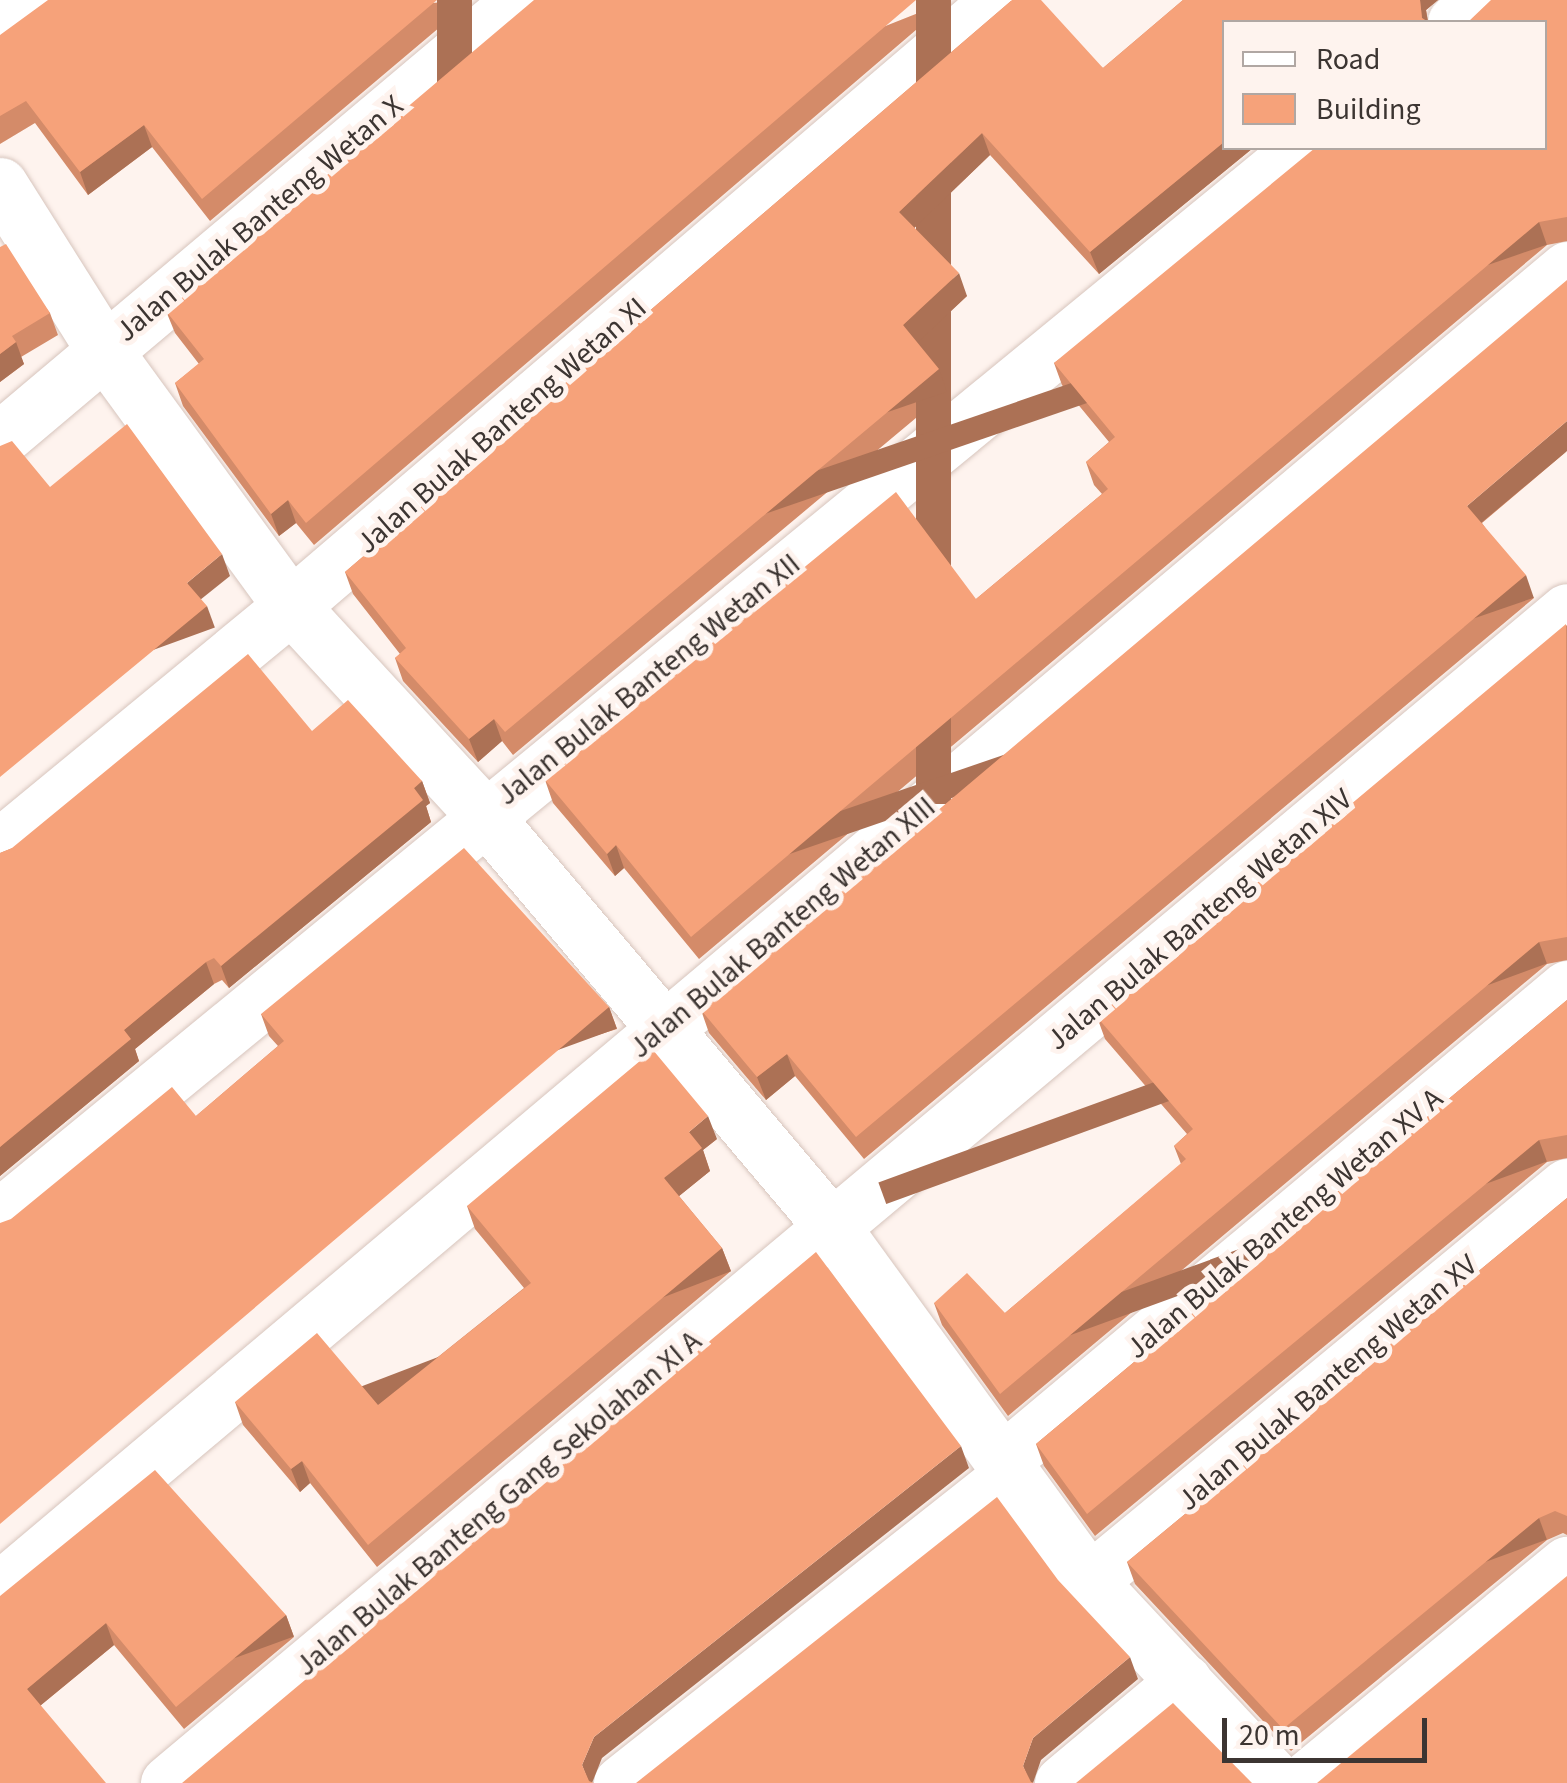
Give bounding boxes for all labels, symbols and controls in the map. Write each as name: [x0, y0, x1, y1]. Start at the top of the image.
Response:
legend: [1222, 20, 1547, 150]
text: Road: [1316, 38, 1380, 81]
street label: Jalan Bulak Banteng Wetan X: [109, 88, 411, 350]
text: Building: [1316, 88, 1421, 131]
street label: Jalan Bulak Banteng Wetan XI: [350, 290, 654, 562]
street label: Jalan Bulak Banteng Wetan XII: [490, 546, 808, 814]
street label: Jalan Bulak Banteng Wetan XIV: [1040, 782, 1360, 1058]
street label: Jalan Bulak Banteng Wetan XIII: [623, 790, 943, 1066]
street label: Jalan Bulak Banteng Wetan XV A: [1120, 1081, 1450, 1367]
street label: Jalan Bulak Banteng Wetan XV: [1171, 1247, 1485, 1519]
street label: Jalan Bulak Banteng Gang Sekolahan XI A: [289, 1324, 709, 1684]
scale bar: [1227, 1698, 1432, 1760]
text: 20 m: [1239, 1714, 1300, 1757]

